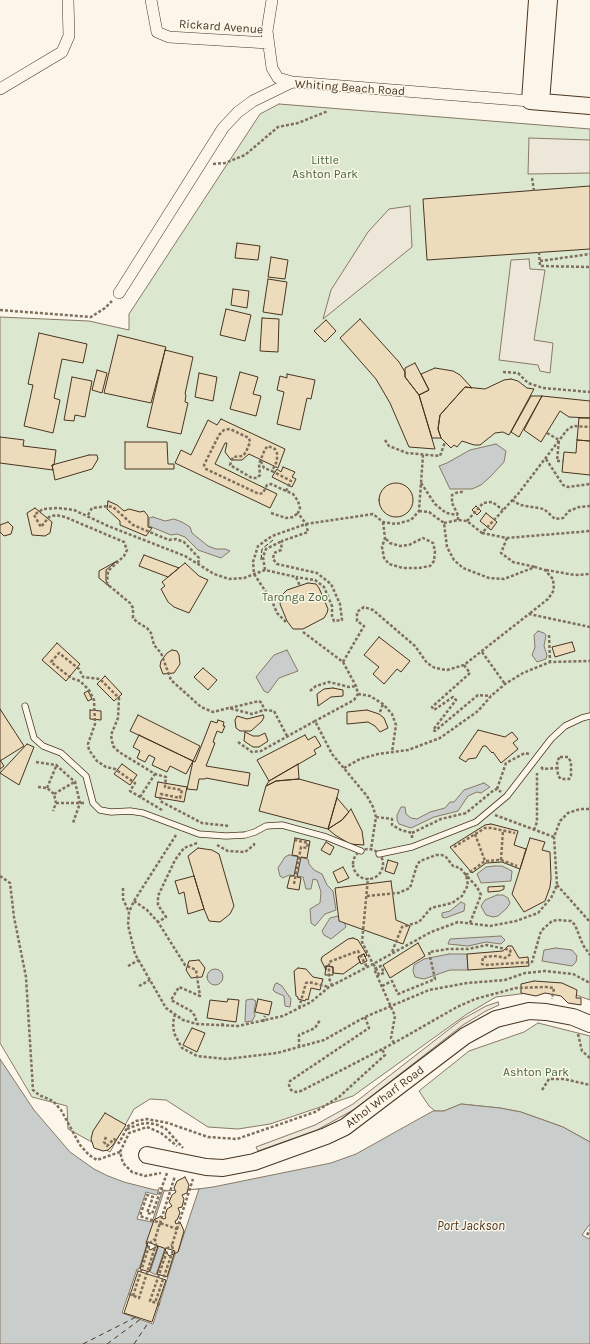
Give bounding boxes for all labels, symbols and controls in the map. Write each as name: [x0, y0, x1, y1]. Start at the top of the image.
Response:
street label: Rickard Avenue: [178, 17, 264, 37]
street label: Whiting Beach Road: [294, 77, 406, 99]
park label: Little Ashton Park: [292, 154, 358, 182]
park label: Taronga Zoo: [262, 591, 328, 605]
street label: Athol Wharf Road: [343, 1063, 427, 1131]
park label: Ashton Park: [503, 1066, 569, 1080]
water label: Port Jackson: [437, 1218, 505, 1234]

